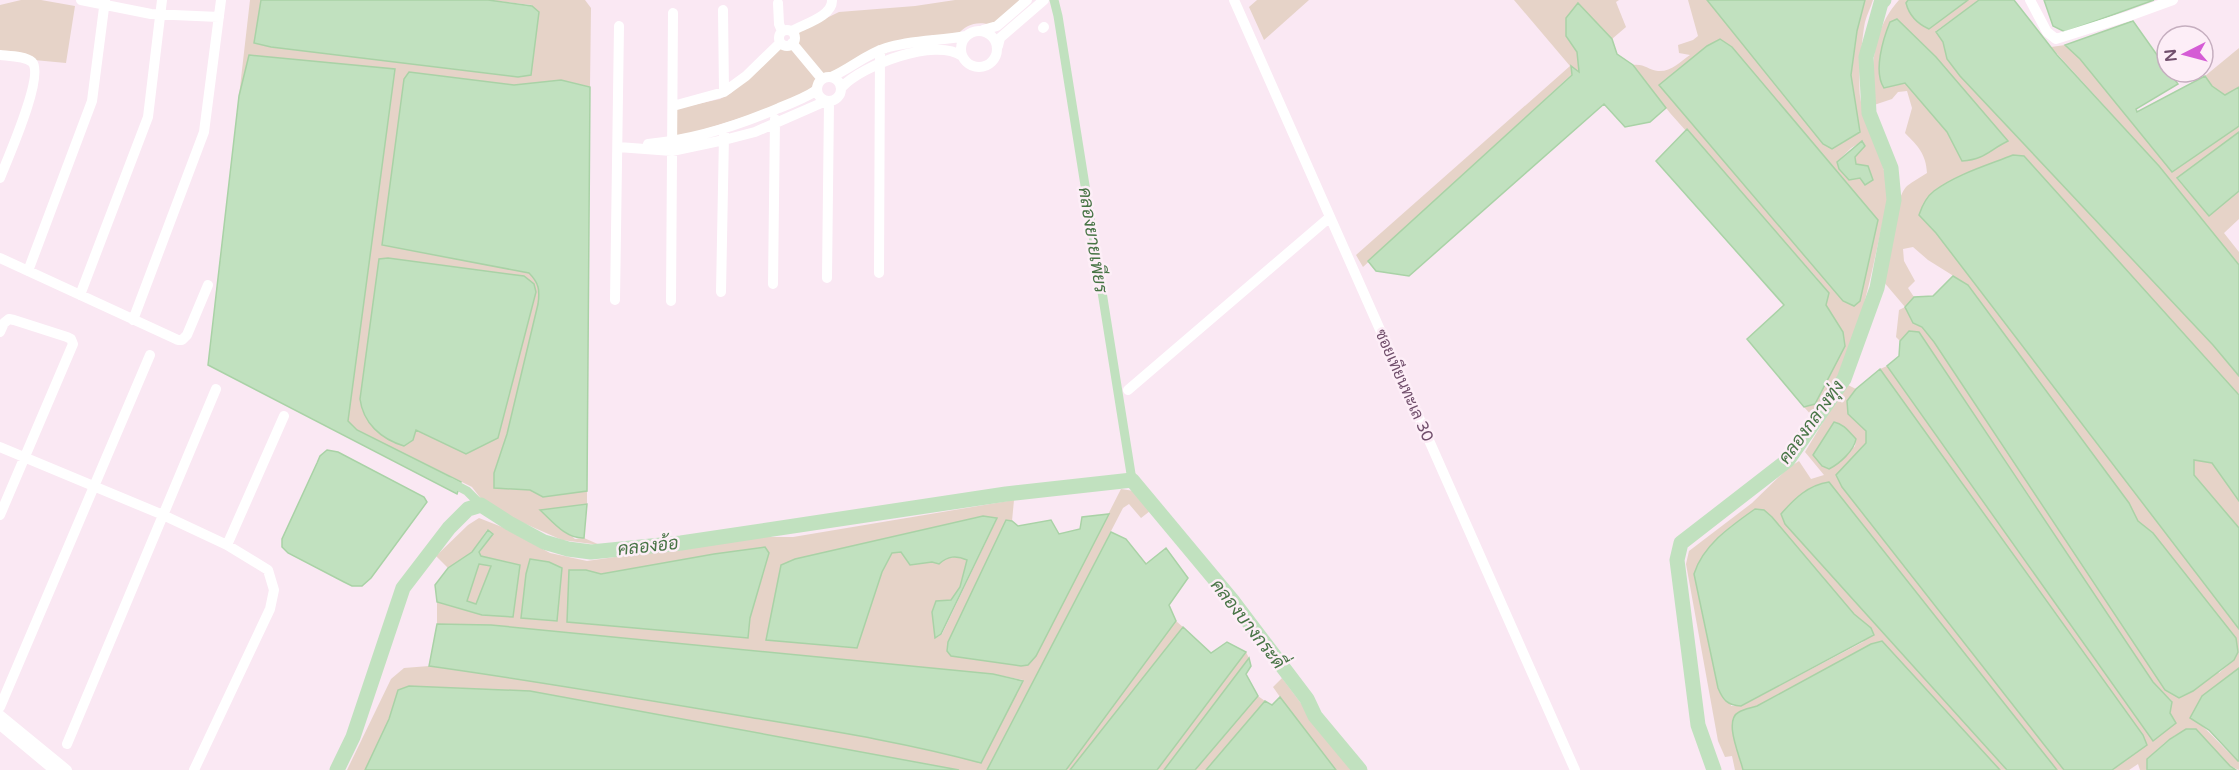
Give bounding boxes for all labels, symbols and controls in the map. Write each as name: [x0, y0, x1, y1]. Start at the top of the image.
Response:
north arrow: [2155, 24, 2215, 84]
text: N: [2160, 48, 2182, 63]
water label: คลองยายเพียร: [1074, 185, 1114, 296]
street label: ซอยเทียนทะเล 30: [1370, 325, 1440, 445]
water label: คลองกลางทุ่ง: [1773, 375, 1849, 469]
water label: คลองอ้อ: [616, 531, 680, 560]
water label: คลองบางกระดี่: [1206, 572, 1295, 675]

